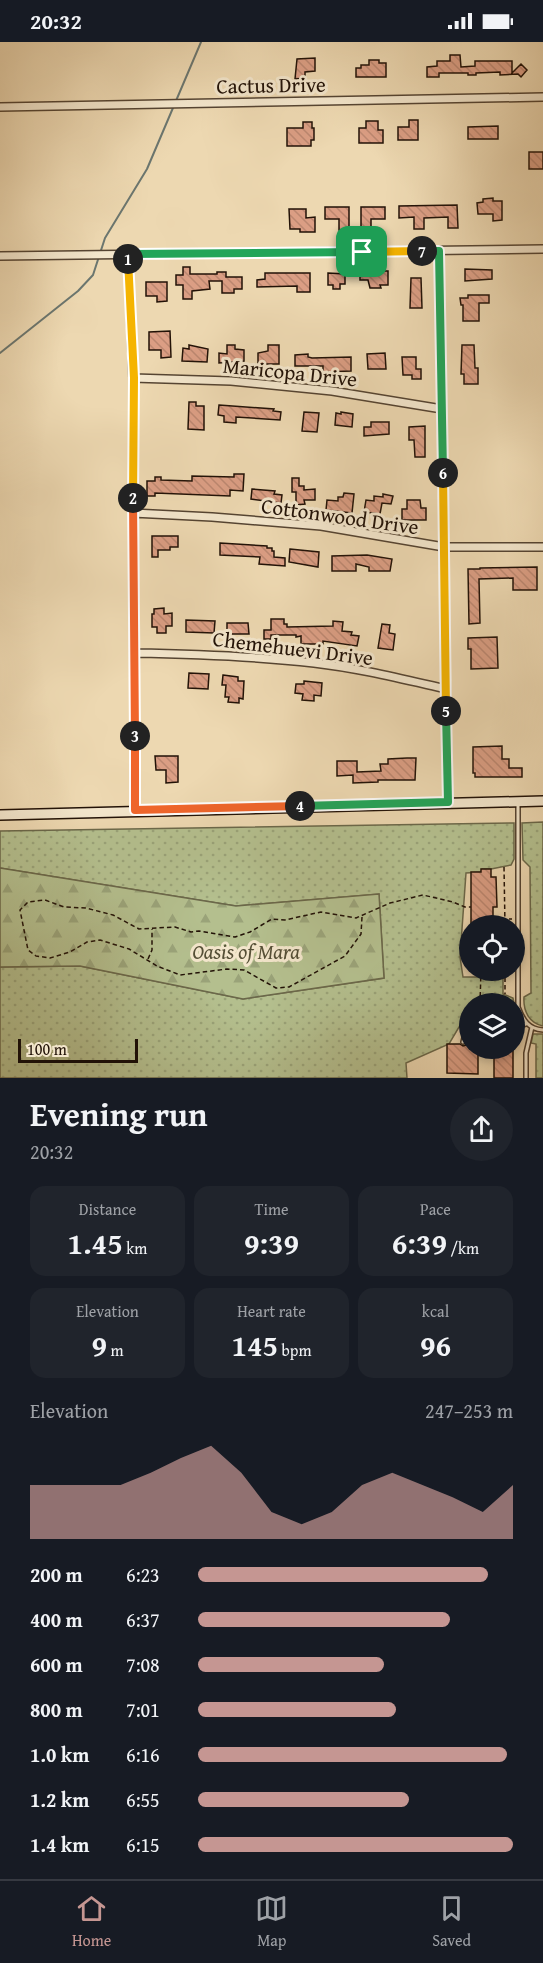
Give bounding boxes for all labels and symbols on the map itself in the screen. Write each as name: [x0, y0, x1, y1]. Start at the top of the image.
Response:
street label: Cactus Drive: [216, 69, 326, 101]
pin: [336, 226, 387, 277]
pin: 7: [407, 236, 437, 266]
pin: 1: [113, 244, 143, 274]
street label: Maricopa Drive: [221, 350, 359, 394]
pin: 6: [428, 458, 458, 488]
pin: 2: [118, 483, 148, 513]
street label: Cottonwood Drive: [259, 490, 421, 542]
street label: Chemehuevi Drive: [211, 623, 375, 673]
pin: 5: [431, 696, 461, 726]
pin: 3: [120, 721, 150, 751]
pin: 4: [285, 791, 315, 821]
park label: Oasis of Mara: [192, 936, 300, 967]
scale bar: [18, 1036, 138, 1064]

